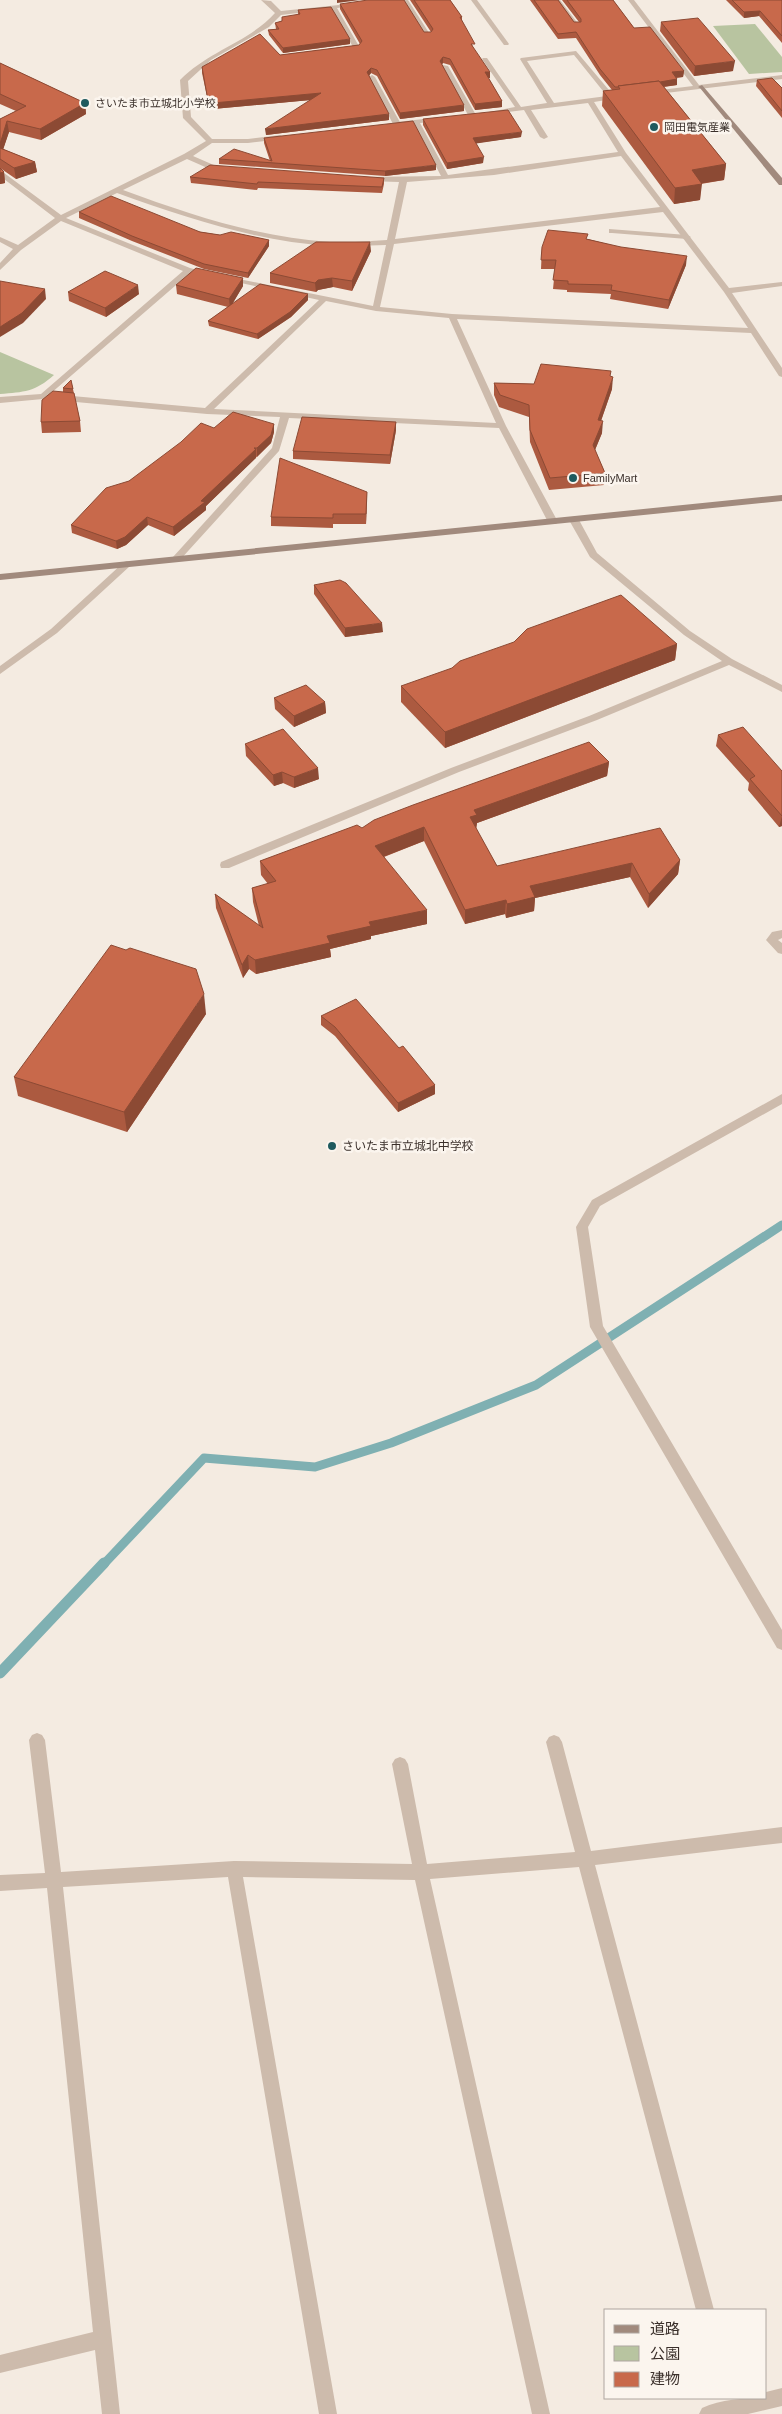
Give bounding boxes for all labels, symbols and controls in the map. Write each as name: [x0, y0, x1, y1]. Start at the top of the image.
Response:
marker: さいたま市立城北小学校: [79, 97, 91, 109]
place label: さいたま市立城北小学校: [95, 97, 216, 109]
marker: 岡田電気産業: [648, 121, 660, 133]
place label: 岡田電気産業: [664, 121, 730, 133]
marker: FamilyMart: [567, 472, 579, 484]
place label: FamilyMart: [583, 472, 637, 484]
place label: さいたま市立城北中学校: [342, 1139, 474, 1153]
marker: さいたま市立城北中学校: [326, 1140, 338, 1152]
legend: [604, 2309, 767, 2399]
text: 道路: [650, 2320, 680, 2337]
text: 公園: [650, 2345, 680, 2362]
text: 建物: [650, 2370, 680, 2387]

